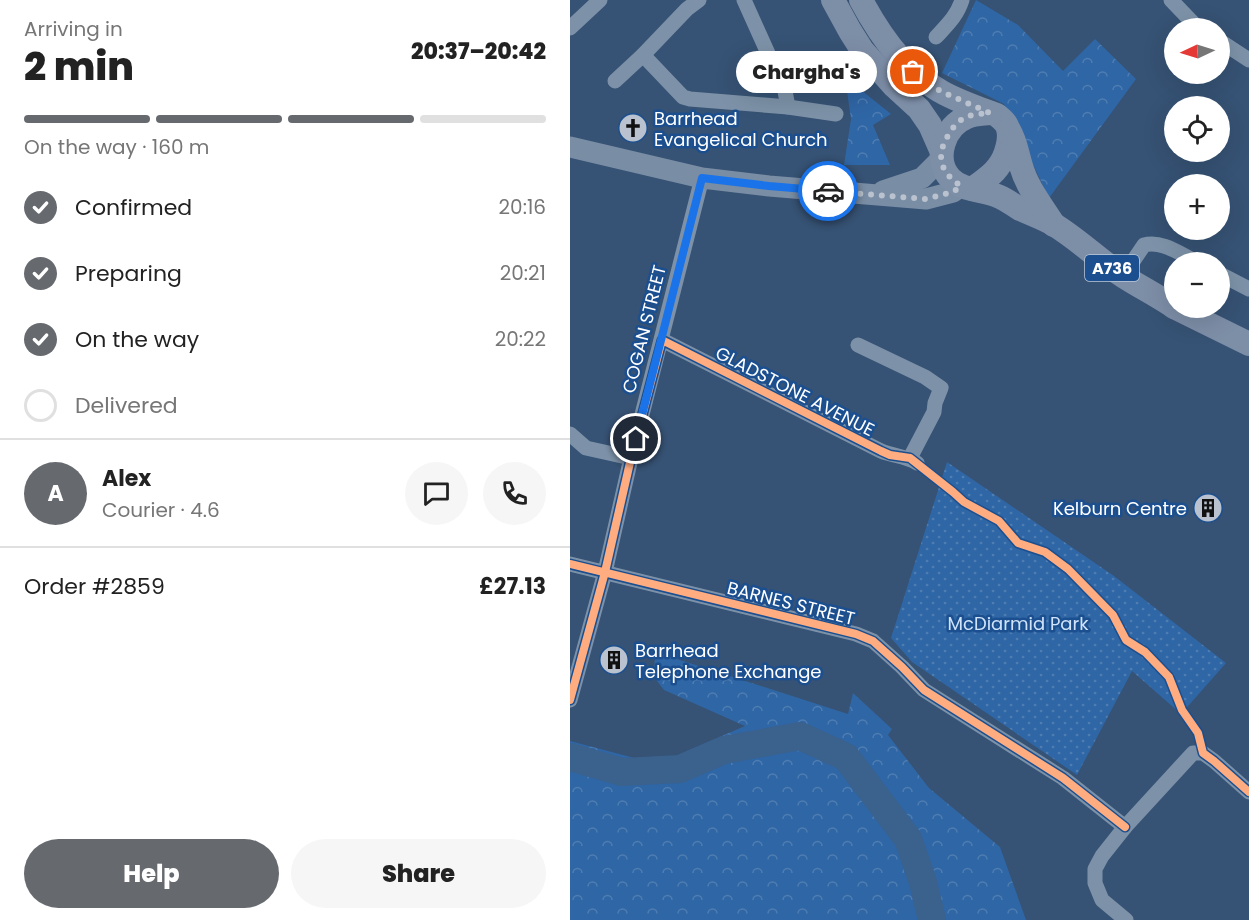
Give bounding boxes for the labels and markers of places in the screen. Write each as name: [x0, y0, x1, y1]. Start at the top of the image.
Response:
pin: [887, 46, 938, 97]
callout: Chargha's: [736, 51, 877, 93]
place label: Barrhead Evangelical Church: [654, 106, 828, 152]
church icon: Barrhead Evangelical Church: [617, 112, 649, 144]
pin: [610, 413, 661, 464]
building icon: Kelburn Centre: [1192, 492, 1224, 524]
place label: Kelburn Centre: [1053, 496, 1187, 521]
place label: Barrhead Telephone Exchange: [635, 638, 822, 684]
building icon: Barrhead Telephone Exchange: [598, 644, 630, 676]

